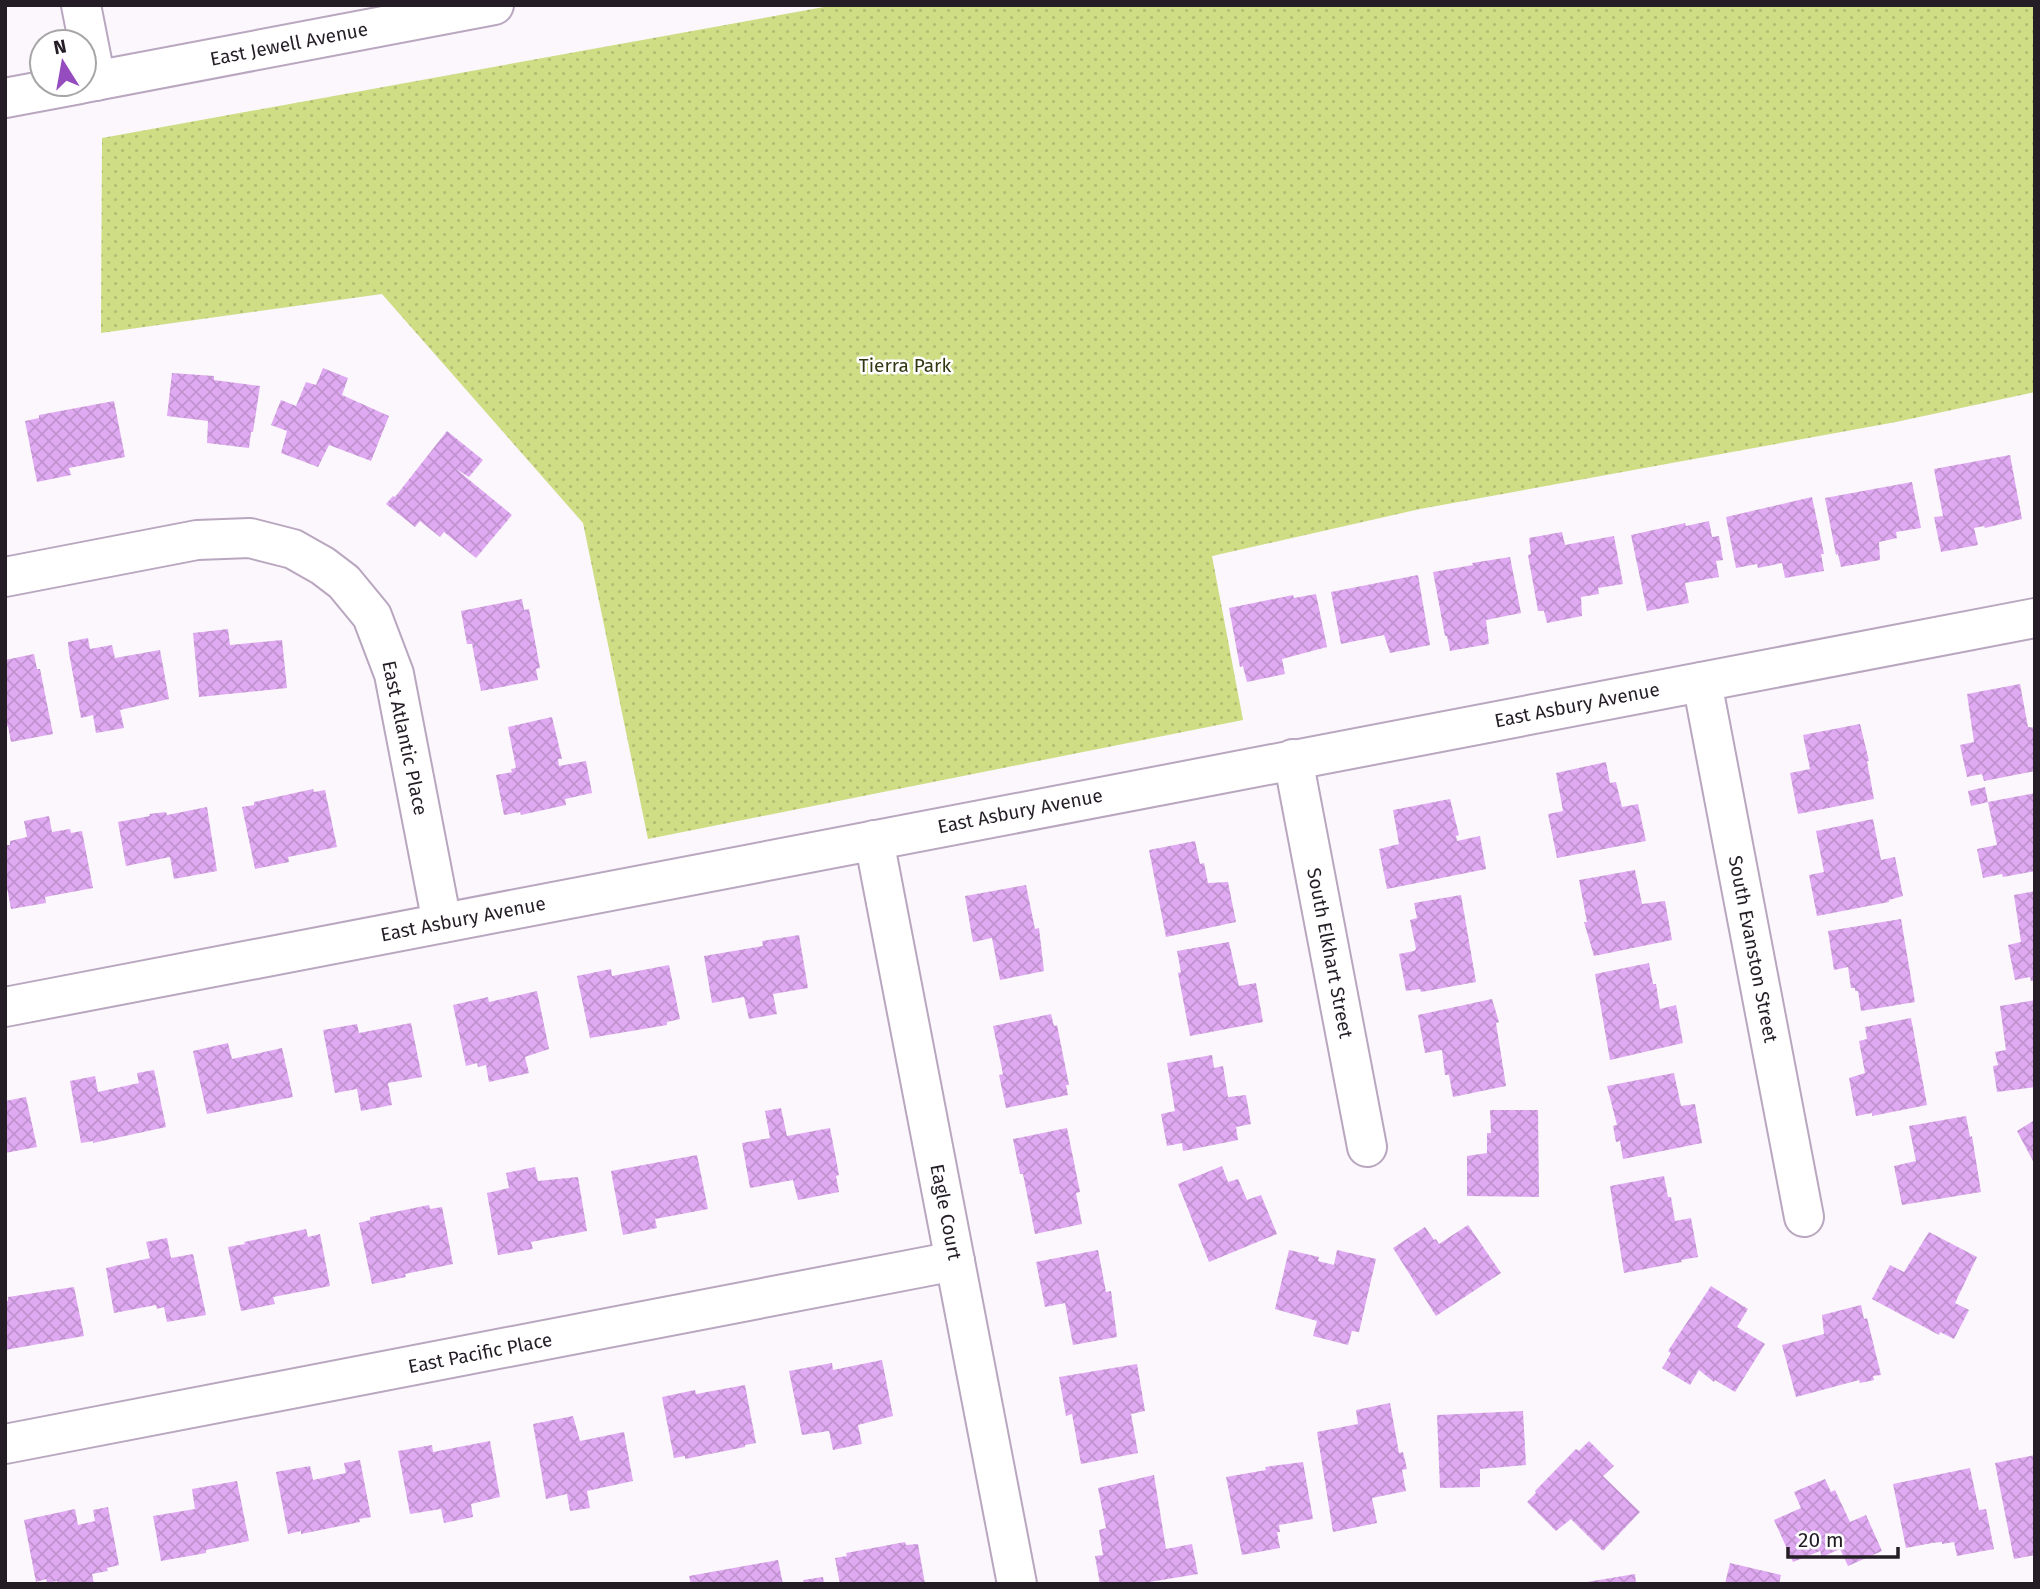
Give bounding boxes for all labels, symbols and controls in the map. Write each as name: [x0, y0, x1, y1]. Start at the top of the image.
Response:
street label: East Jewell Avenue: [208, 17, 370, 71]
north arrow: [28, 28, 98, 98]
text: N: [51, 34, 68, 59]
park label: Tierra Park: [859, 354, 951, 377]
street label: East Atlantic Place: [377, 659, 433, 817]
street label: East Asbury Avenue: [1492, 678, 1662, 732]
street label: East Asbury Avenue: [935, 784, 1105, 838]
street label: South Evanston Street: [1724, 853, 1782, 1045]
street label: South Elkhart Street: [1302, 866, 1358, 1040]
street label: East Asbury Avenue: [378, 892, 548, 946]
street label: Eagle Court: [925, 1162, 967, 1262]
street label: East Pacific Place: [406, 1328, 554, 1378]
scale bar: [1788, 1516, 1898, 1560]
text: 20 m: [1798, 1527, 1844, 1553]

